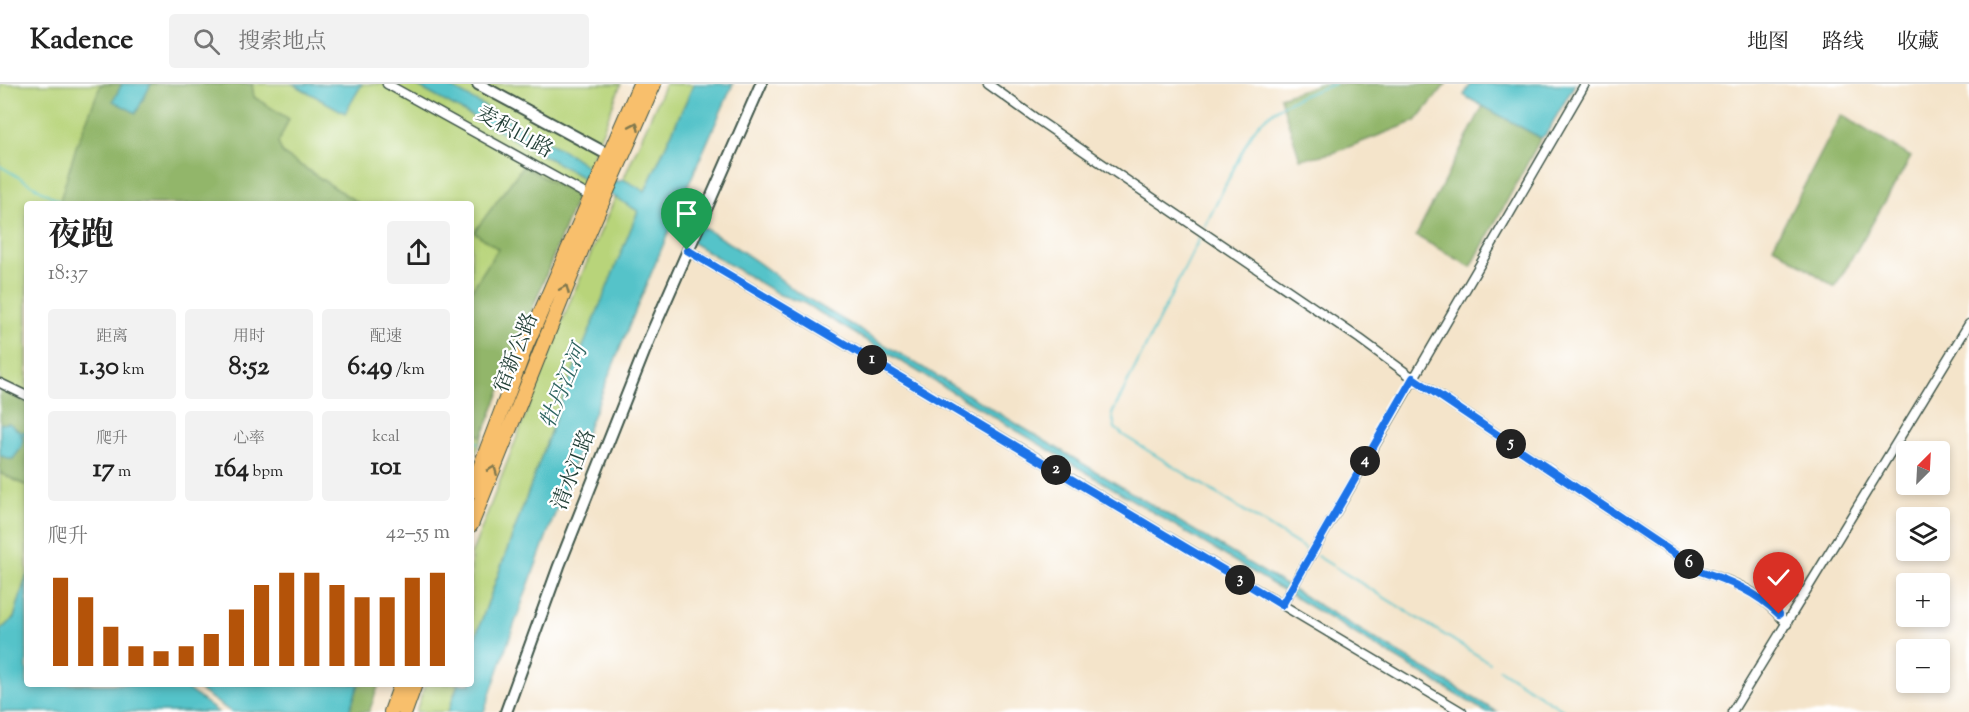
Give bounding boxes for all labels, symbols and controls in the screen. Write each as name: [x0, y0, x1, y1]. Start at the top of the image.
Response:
search box: [169, 14, 589, 68]
text: Kadence: [30, 21, 133, 61]
icon: search: [190, 25, 223, 58]
text: 搜索地点: [238, 27, 326, 59]
text: 地图: [1747, 28, 1789, 58]
text: 路线: [1822, 28, 1864, 58]
text: 收藏: [1897, 28, 1939, 58]
street label: 麦积山路: [470, 100, 558, 166]
one-way arrow: [628, 122, 640, 133]
pin: [661, 188, 712, 250]
icon: arrive: [670, 197, 703, 230]
text: 夜跑: [48, 213, 114, 261]
button: share: [387, 221, 450, 284]
text: 18:37: [48, 260, 88, 289]
one-way arrow: [558, 285, 570, 296]
street label: 宿新公路: [487, 308, 547, 398]
text: 距离: [96, 326, 128, 349]
text: 用时: [233, 326, 265, 349]
text: 配速: [370, 326, 402, 349]
water label: 牡丹江河: [533, 337, 598, 434]
pin: 1: [857, 345, 887, 375]
text: 1: [869, 348, 875, 371]
text: 1.30: [80, 349, 119, 386]
text: 8:52: [229, 349, 269, 386]
text: 6:49: [347, 349, 392, 386]
text: km: [119, 359, 144, 382]
text: /km: [392, 359, 425, 382]
street label: 清水江路: [546, 425, 604, 515]
text: kcal: [372, 426, 400, 449]
text: 爬升: [96, 428, 128, 451]
text: 心率: [233, 428, 265, 451]
pin: 5: [1496, 429, 1526, 459]
text: 5: [1508, 432, 1514, 455]
north arrow: [1896, 441, 1950, 495]
map controls: [1896, 441, 1950, 693]
pin: 4: [1350, 446, 1380, 476]
text: 101: [371, 449, 401, 486]
text: 4: [1361, 449, 1369, 472]
text: 17: [93, 451, 115, 488]
text: 164: [215, 451, 249, 488]
pin: 2: [1041, 455, 1071, 485]
text: 2: [1052, 458, 1060, 481]
text: m: [115, 461, 131, 484]
text: bpm: [249, 461, 283, 484]
one-way arrow: [486, 466, 498, 477]
button: layers: [1896, 507, 1950, 561]
text: 42–55 m: [386, 519, 450, 548]
text: 爬升: [48, 523, 88, 552]
pin: 6: [1674, 549, 1704, 579]
text: 6: [1685, 552, 1693, 575]
pin: [1753, 552, 1804, 614]
icon: check: [1762, 561, 1795, 594]
pin: 3: [1225, 565, 1255, 595]
text: 3: [1237, 568, 1243, 591]
button: +: [1896, 573, 1950, 627]
button: −: [1896, 639, 1950, 693]

